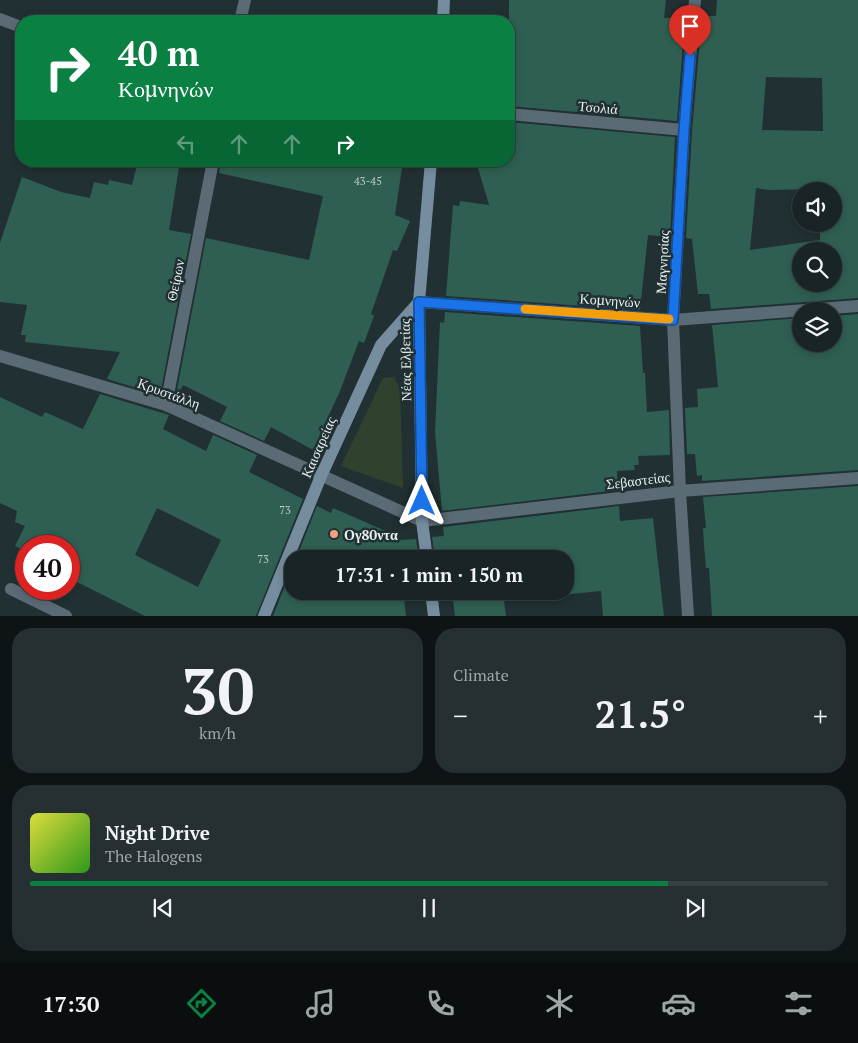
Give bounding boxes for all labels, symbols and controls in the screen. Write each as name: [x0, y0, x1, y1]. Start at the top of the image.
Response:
pin: [669, 5, 711, 56]
icon: arrive: [676, 12, 704, 40]
text: 40 m: [118, 30, 199, 76]
icon: right: [35, 35, 100, 100]
text: Κομνηνών: [118, 74, 213, 103]
street label: Τσολιά: [577, 96, 619, 118]
icon: left: [172, 130, 200, 158]
icon: ahead: [225, 130, 253, 158]
icon: ahead: [278, 130, 306, 158]
icon: right: [331, 130, 359, 158]
house number: 43-45: [354, 174, 382, 188]
map controls: [792, 182, 842, 352]
button: sound: [792, 182, 842, 232]
street label: Μαγνησίας: [651, 229, 673, 294]
button: search: [792, 242, 842, 292]
street label: Θείρων: [162, 257, 188, 303]
street label: Κομνηνών: [579, 288, 641, 312]
button: layers: [792, 302, 842, 352]
street label: Νέας Ελβετίας: [395, 318, 415, 402]
street label: Κρυστάλλη: [135, 373, 203, 413]
street label: Καισαρείας: [296, 413, 340, 481]
street label: Σεβαστείας: [605, 467, 671, 493]
position arrow: [395, 474, 447, 526]
house number: 73: [279, 503, 291, 517]
place label: Ογ80ντα: [344, 525, 398, 544]
marker: Ογ80ντα: [328, 528, 340, 540]
speed limit sign: 40: [15, 535, 80, 600]
house number: 73: [257, 552, 269, 566]
text: 17:31 · 1 min · 150 m: [335, 562, 523, 587]
text: 30: [181, 646, 254, 733]
text: Climate: [453, 664, 509, 686]
text: 21.5°: [595, 689, 686, 739]
text: −: [453, 697, 468, 734]
text: +: [813, 697, 828, 734]
text: km/h: [199, 722, 236, 744]
text: Night Drive: [105, 820, 210, 845]
text: The Halogens: [105, 845, 203, 867]
icon: previous: [149, 894, 177, 922]
icon: pause: [415, 894, 443, 922]
icon: next: [681, 894, 709, 922]
icon: directions: [184, 986, 219, 1021]
icon: music: [303, 986, 338, 1021]
icon: phone: [423, 986, 458, 1021]
icon: climate: [542, 986, 577, 1021]
icon: car: [661, 986, 696, 1021]
icon: filters: [781, 986, 816, 1021]
text: 17:30: [42, 989, 99, 1018]

